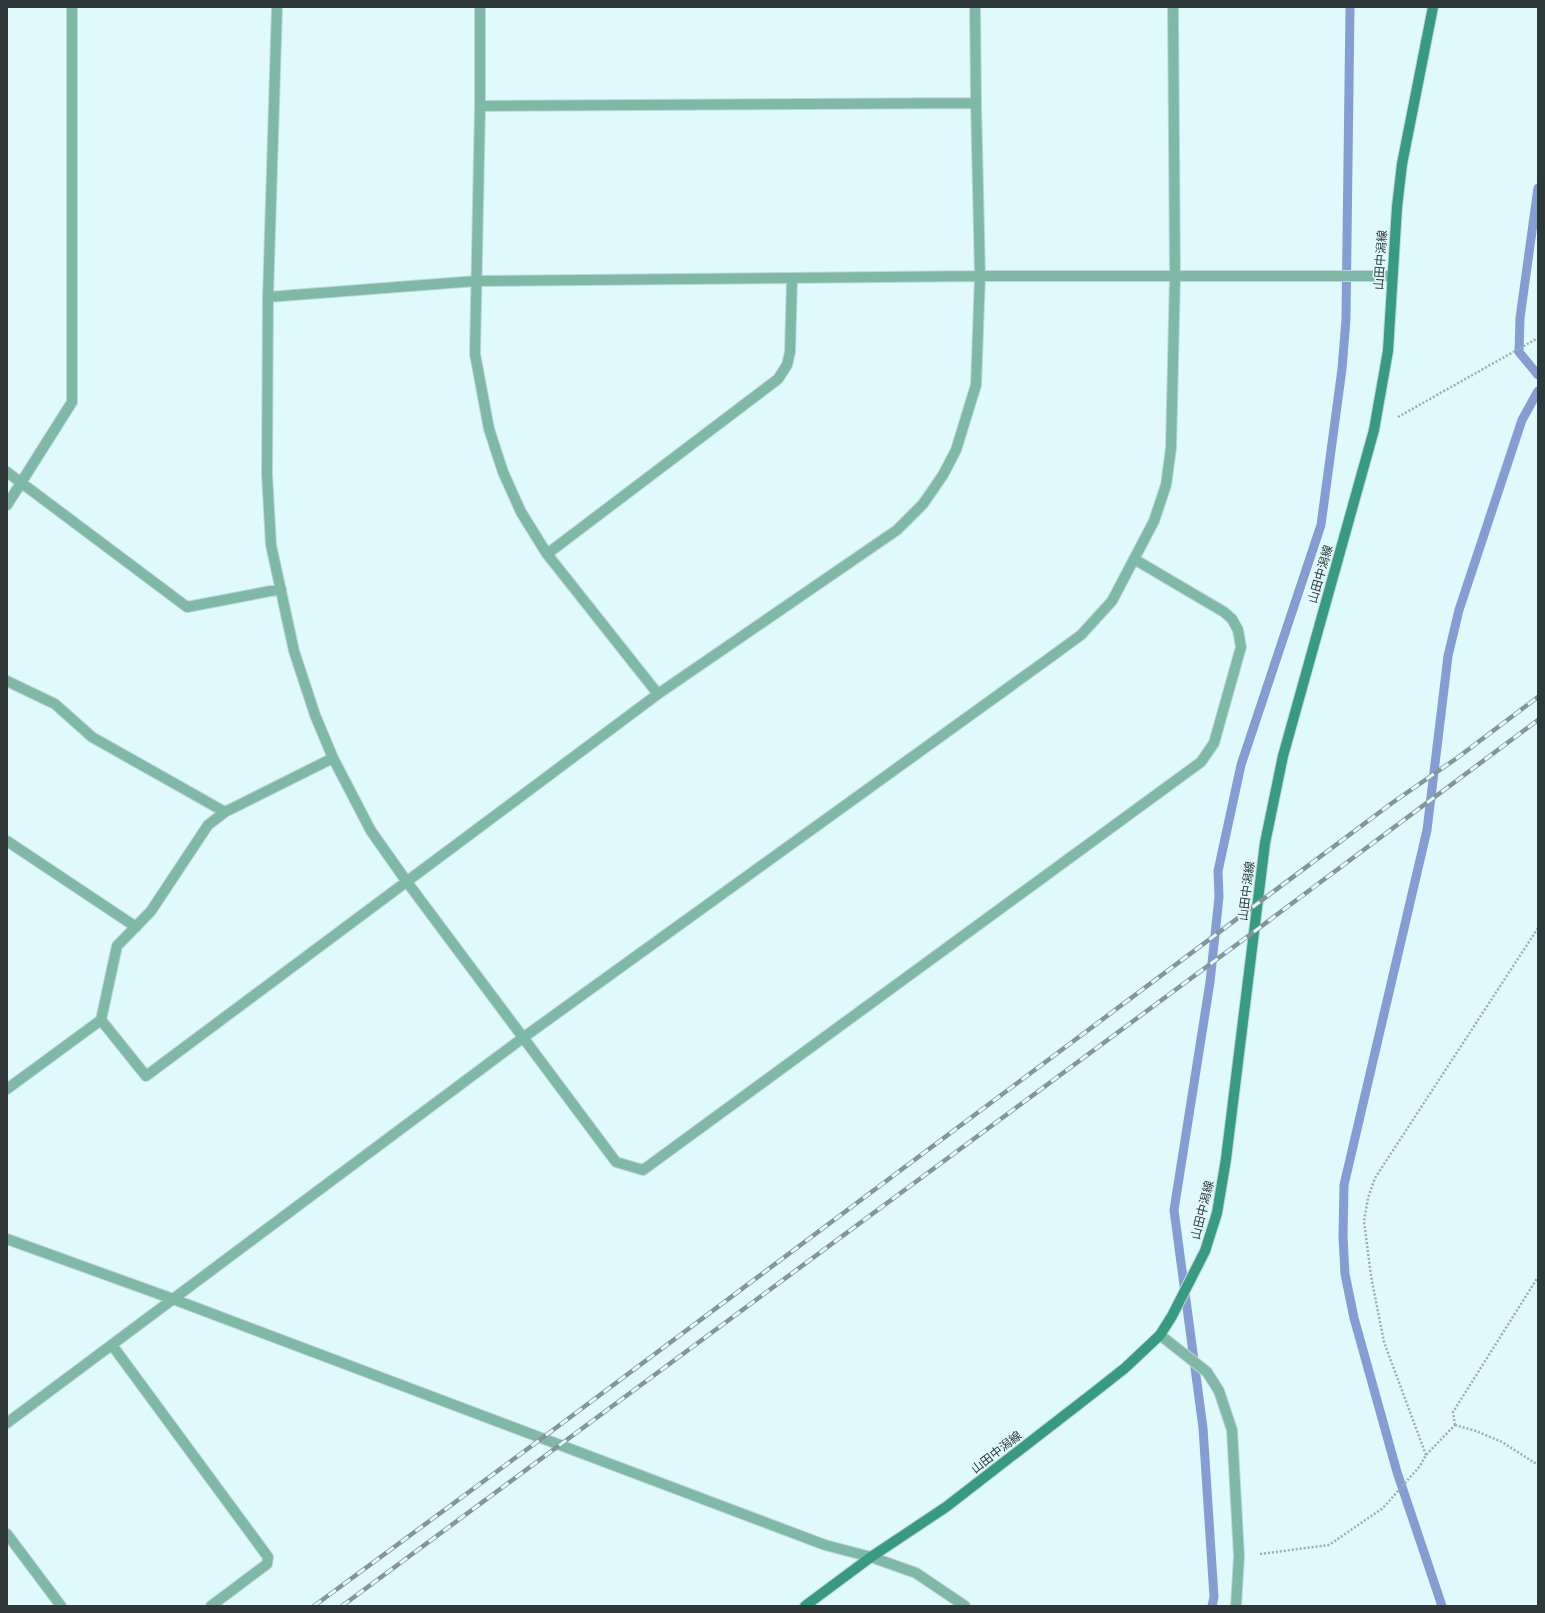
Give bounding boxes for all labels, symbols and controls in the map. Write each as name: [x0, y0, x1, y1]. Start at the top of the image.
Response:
street label: 山田中潟線: [1370, 230, 1390, 290]
street label: 山田中潟線: [1305, 543, 1335, 605]
street label: 山田中潟線: [1235, 860, 1257, 922]
street label: 山田中潟線: [1187, 1179, 1217, 1241]
street label: 山田中潟線: [968, 1428, 1024, 1476]

